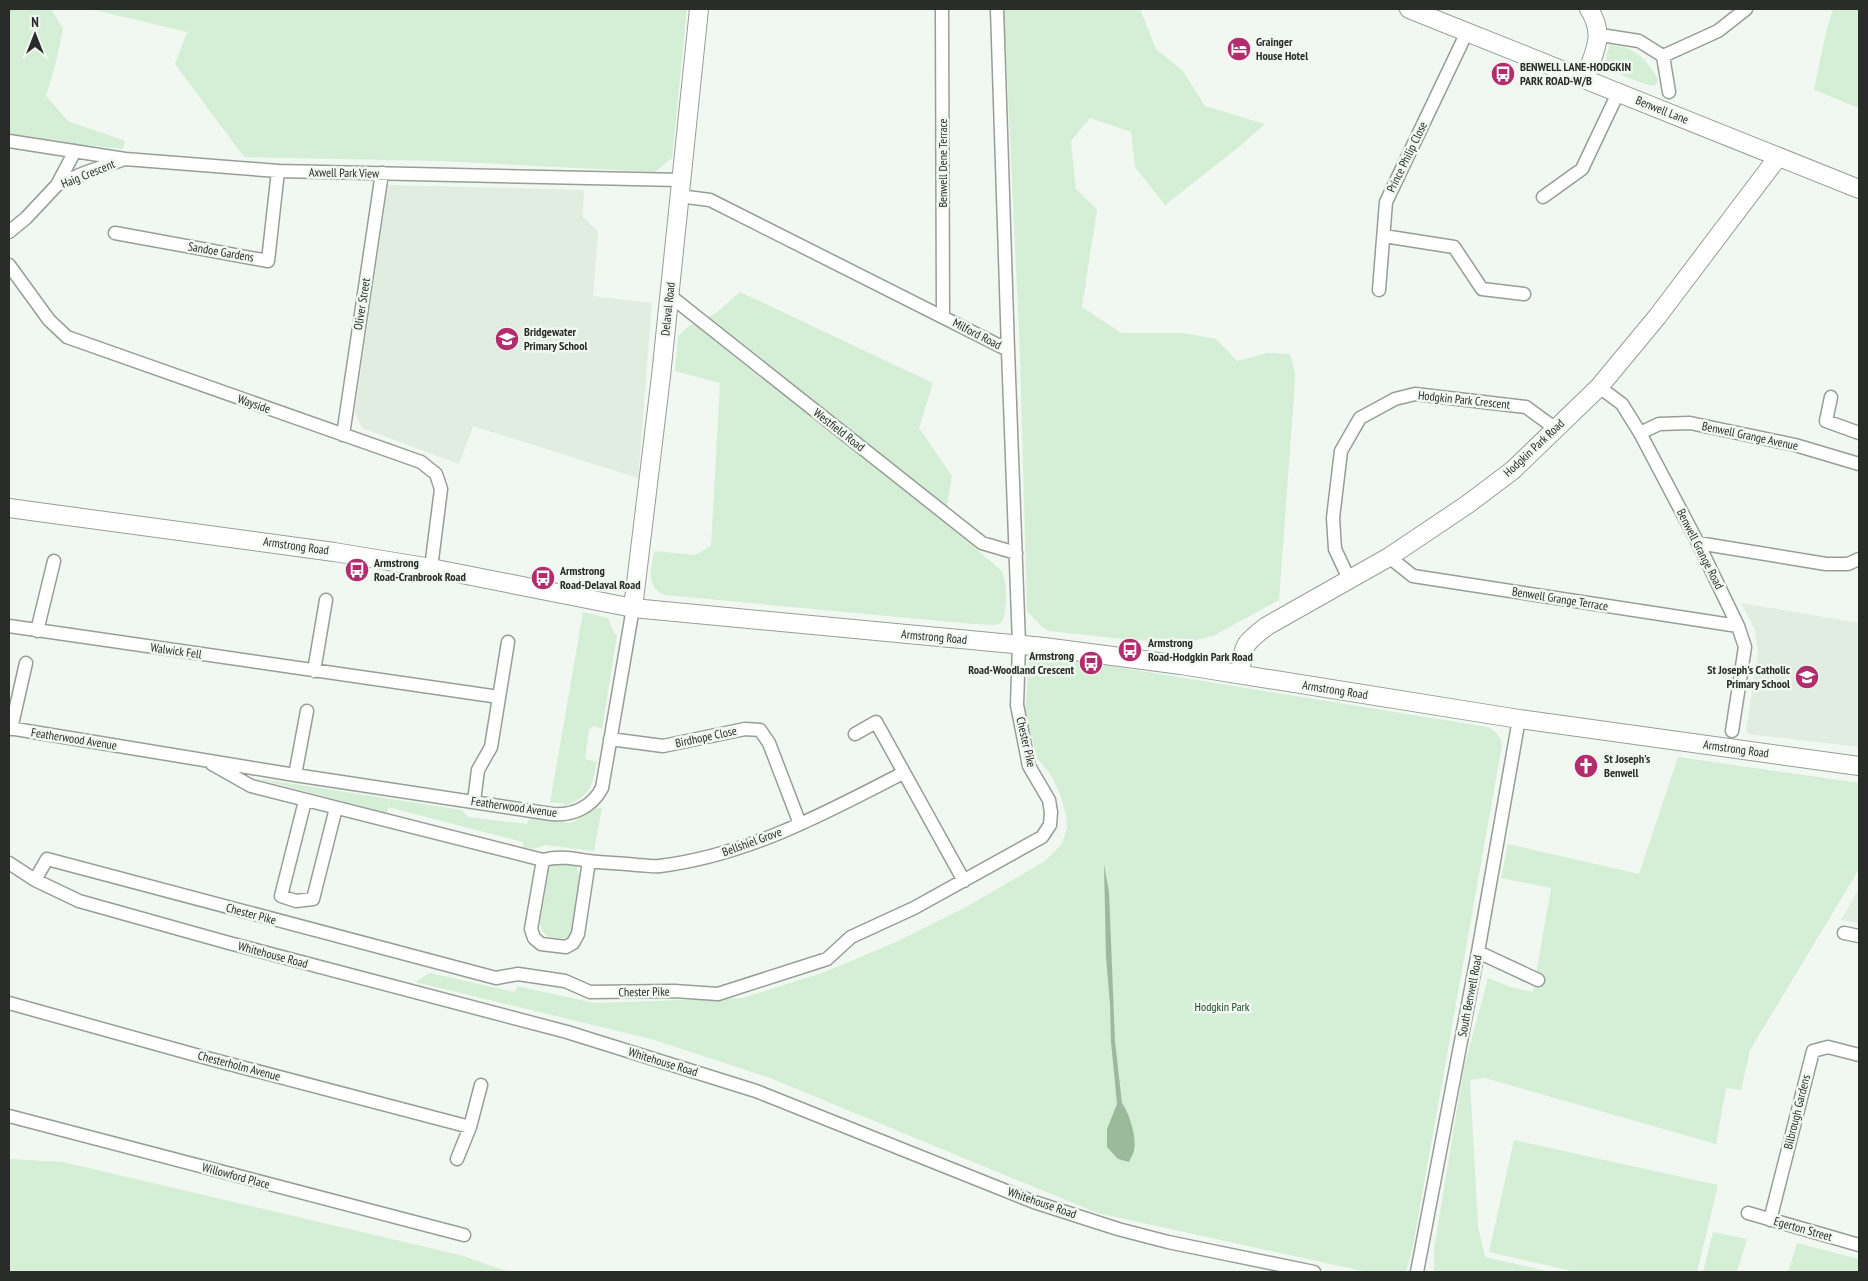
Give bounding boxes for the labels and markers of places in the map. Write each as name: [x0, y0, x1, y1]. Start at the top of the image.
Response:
place label: Grainger House Hotel: [1256, 34, 1308, 63]
hotel icon: Grainger House Hotel: [1226, 36, 1252, 62]
place label: BENWELL LANE-HODGKIN PARK ROAD-W/B: [1520, 59, 1631, 88]
bus stop icon: BENWELL LANE-HODGKIN PARK ROAD-W/B: [1490, 61, 1516, 87]
place label: Bridgewater Primary School: [524, 324, 588, 353]
school or university icon: Bridgewater Primary School: [494, 326, 520, 352]
place label: Armstrong Road-Cranbrook Road: [373, 555, 466, 584]
bus stop icon: Armstrong Road-Cranbrook Road: [344, 557, 370, 583]
place label: Armstrong Road-Delaval Road: [559, 563, 641, 592]
bus stop icon: Armstrong Road-Delaval Road: [530, 565, 556, 591]
place label: Armstrong Road-Hodgkin Park Road: [1147, 635, 1253, 664]
bus stop icon: Armstrong Road-Hodgkin Park Road: [1117, 637, 1143, 663]
place label: Armstrong Road-Woodland Crescent: [968, 648, 1075, 677]
bus stop icon: Armstrong Road-Woodland Crescent: [1078, 650, 1104, 676]
place label: St Joseph's Catholic Primary School: [1707, 662, 1791, 691]
school or university icon: St Joseph's Catholic Primary School: [1794, 664, 1820, 690]
place label: St Joseph's Benwell: [1604, 751, 1650, 780]
church icon: St Joseph's Benwell: [1573, 753, 1599, 779]

